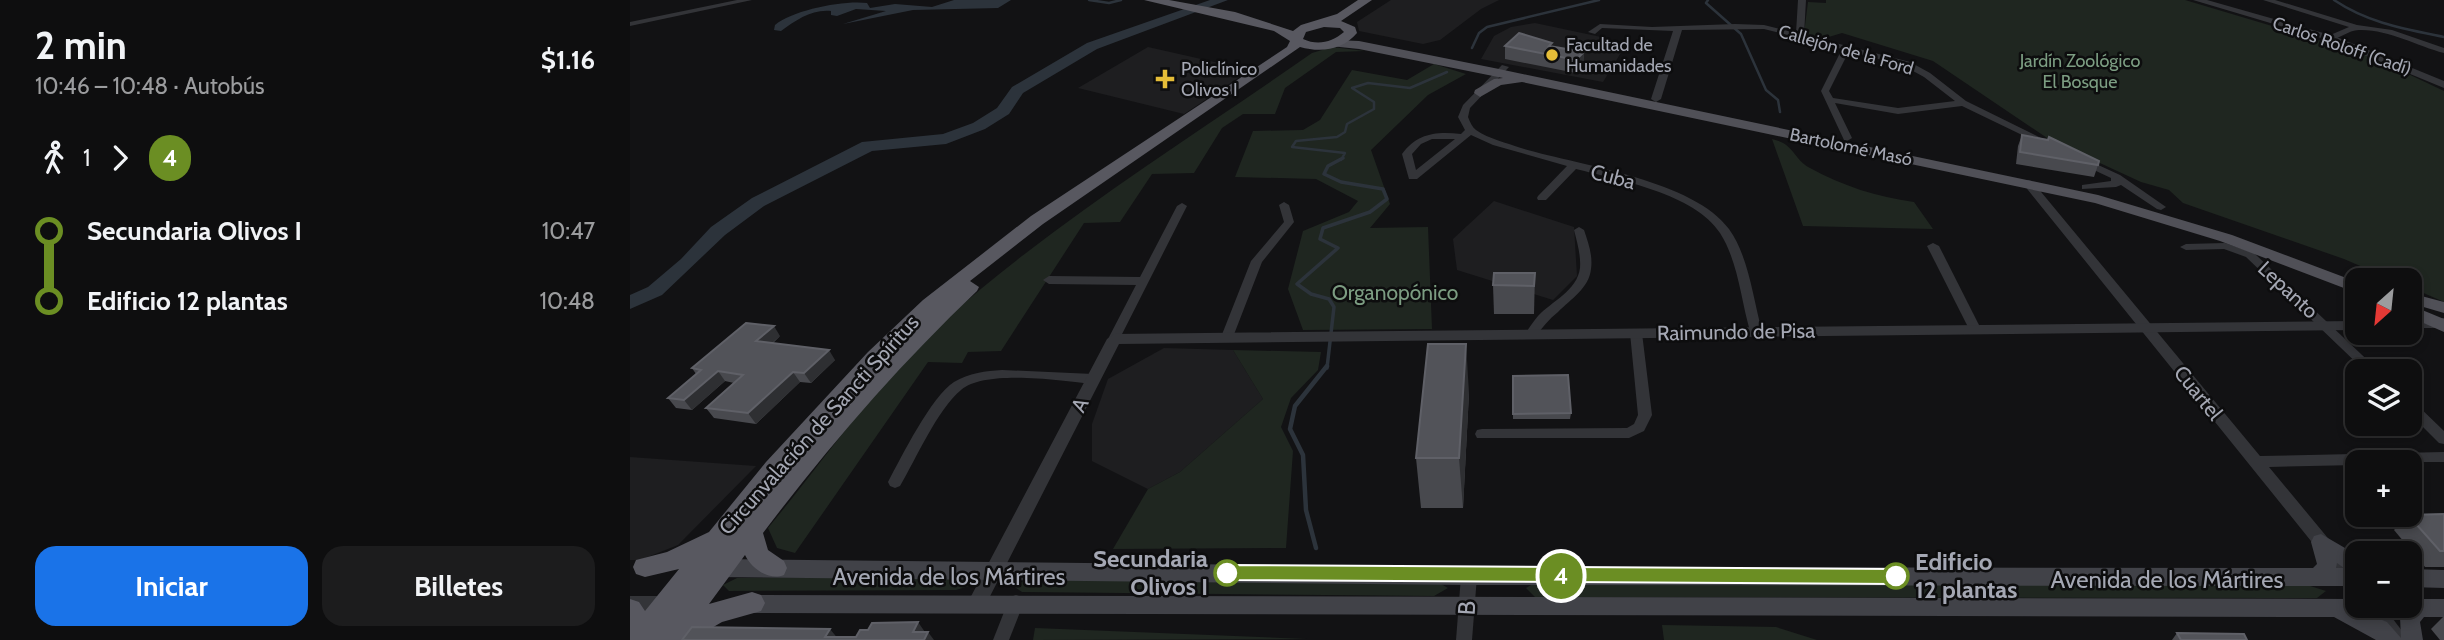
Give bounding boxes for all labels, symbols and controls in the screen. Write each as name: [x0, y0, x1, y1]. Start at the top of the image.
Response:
street label: Carlos Roloff (Cadí): [2270, 12, 2414, 80]
street label: Callejón de la Ford: [1776, 20, 1916, 80]
text: 2 min: [35, 22, 127, 69]
place label: Facultad de Humanidades: [1566, 34, 1672, 77]
text: $1.16: [541, 44, 595, 76]
marker: Facultad de Humanidades: [1544, 47, 1560, 63]
park label: Jardín Zoológico El Bosque: [2019, 50, 2140, 93]
place label: Policlínico Olivos I: [1181, 58, 1257, 101]
marker: Policlínico Olivos I: [1155, 69, 1175, 89]
text: 10:46 – 10:48 · Autobús: [35, 72, 265, 100]
street label: Bartolomé Masó: [1788, 123, 1914, 171]
icon: walk: [35, 139, 73, 177]
icon: forward: [101, 139, 139, 177]
text: 4: [163, 143, 177, 172]
text: 1: [83, 144, 91, 172]
street label: Cuba: [1588, 159, 1638, 194]
text: Secundaria Olivos I: [87, 215, 302, 247]
text: 10:47: [542, 217, 595, 245]
street label: Lepanto: [2253, 256, 2324, 324]
north arrow: [2345, 268, 2422, 345]
map controls: [2345, 268, 2422, 618]
park label: Organopónico: [1332, 280, 1458, 305]
text: Edificio 12 plantas: [87, 285, 288, 317]
text: 10:48: [539, 287, 595, 315]
street label: Circunvalación de Sancti Spíritus: [713, 309, 924, 540]
street label: Raimundo de Pisa: [1657, 318, 1815, 345]
button: layers: [2345, 359, 2422, 436]
street label: Cuartel: [2169, 360, 2228, 425]
street label: A: [1065, 393, 1094, 416]
button: +: [2345, 450, 2422, 527]
button: −: [2345, 541, 2422, 618]
place label: Secundaria Olivos I: [1093, 544, 1208, 601]
button: Iniciar: [35, 546, 308, 626]
button: Billetes: [322, 546, 595, 626]
place label: Edificio 12 plantas: [1915, 547, 2017, 604]
line badge: 4: [1538, 553, 1584, 599]
marker: Secundaria Olivos I: [1214, 560, 1240, 586]
text: 4: [1554, 561, 1568, 590]
street label: Avenida de los Mártires: [833, 562, 1065, 591]
marker: Edificio 12 plantas: [1883, 563, 1909, 589]
street label: Avenida de los Mártires: [2051, 565, 2283, 594]
street label: B: [1452, 600, 1481, 616]

